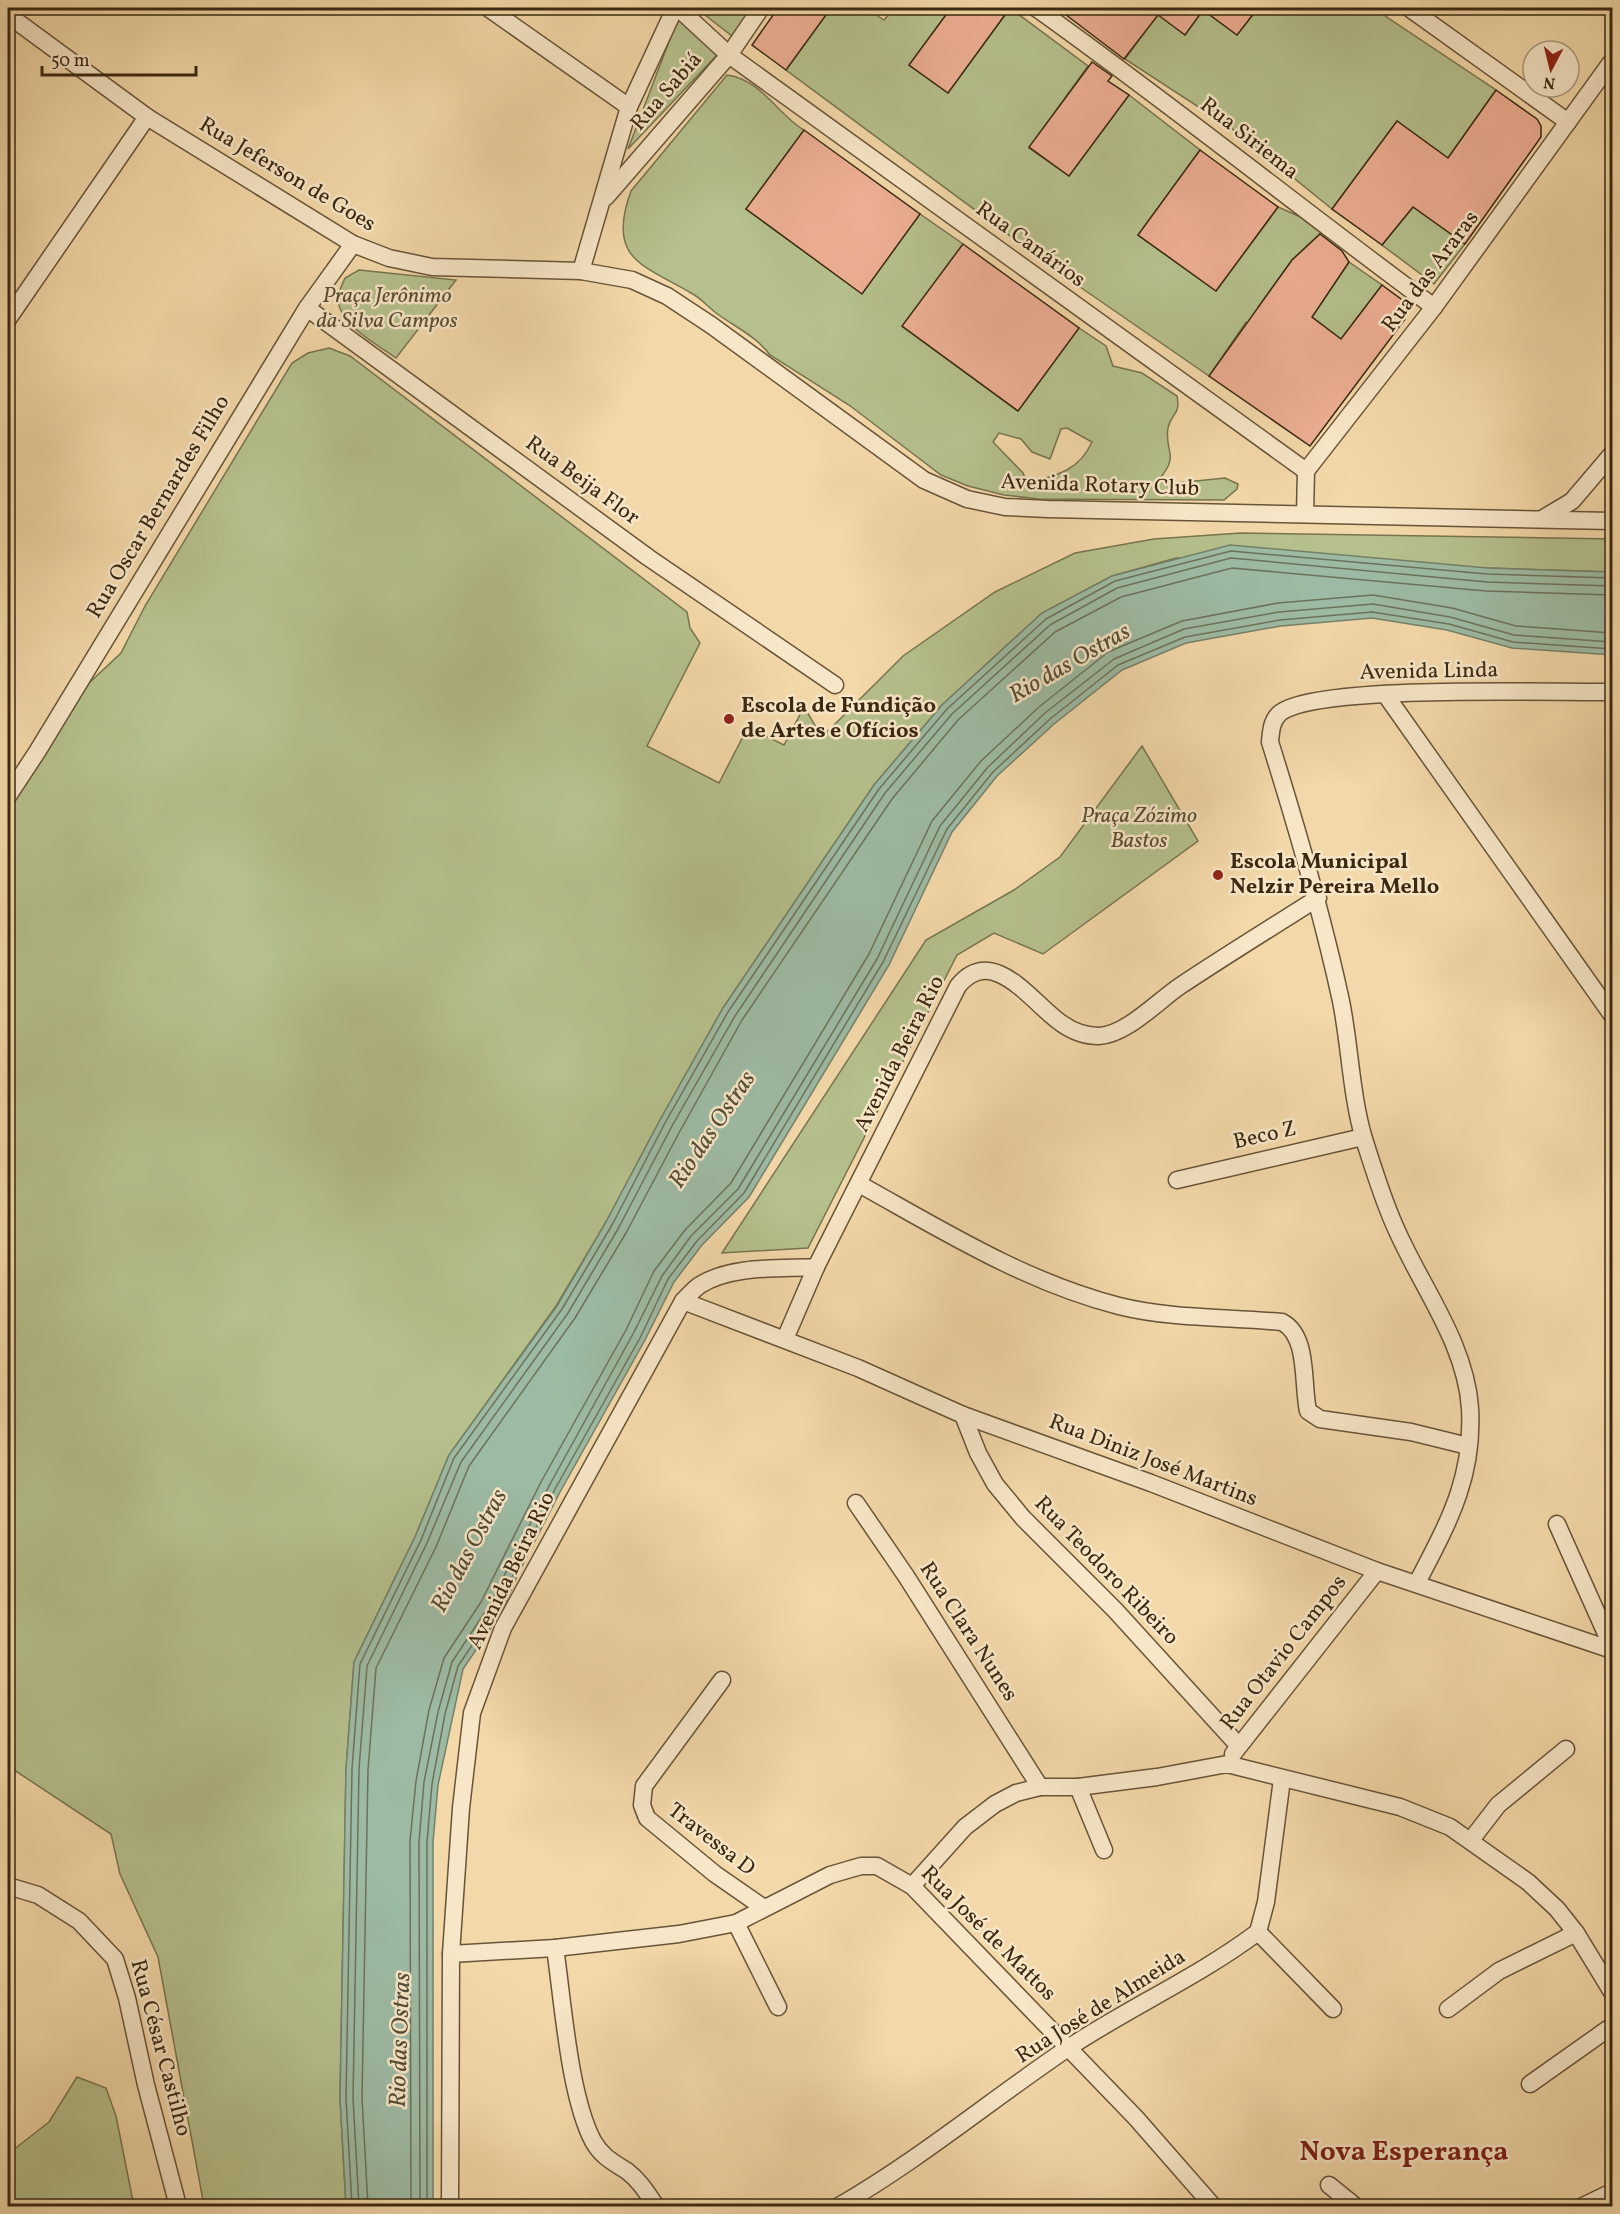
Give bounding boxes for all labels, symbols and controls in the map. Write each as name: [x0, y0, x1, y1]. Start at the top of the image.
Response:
scale bar: [42, 39, 196, 77]
north arrow: [1521, 39, 1581, 99]
street label: Rua Sabiá: [624, 46, 710, 138]
text: 50 m: [51, 49, 90, 74]
text: N: [1542, 70, 1557, 94]
street label: Rua Siriema: [1193, 90, 1305, 188]
street label: Rua Jeferson de Goes: [193, 110, 381, 240]
street label: Rua Canários: [969, 194, 1091, 296]
street label: Rua das Araras: [1375, 205, 1487, 339]
park label: Praça Jerônimo da Silva Campos: [317, 281, 458, 337]
street label: Rua Oscar Bernardes Filho: [80, 389, 238, 625]
street label: Rua Beija Flor: [518, 429, 646, 533]
street label: Avenida Rotary Club: [1000, 467, 1200, 505]
water label: Rio das Ostras: [1003, 615, 1137, 713]
street label: Avenida Linda: [1359, 655, 1499, 689]
place label: Escola de Fundição de Artes e Ofícios: [741, 691, 936, 747]
marker: Escola de Fundição de Artes e Ofícios: [722, 712, 736, 726]
park label: Praça Zózimo Bastos: [1081, 801, 1197, 857]
place label: Escola Municipal Nelzir Pereira Mello: [1230, 847, 1439, 903]
marker: Escola Municipal Nelzir Pereira Mello: [1211, 868, 1225, 882]
street label: Avenida Beira Rio: [847, 970, 953, 1138]
water label: Rio das Ostras: [661, 1064, 765, 1196]
street label: Beco Z: [1230, 1114, 1300, 1158]
street label: Rua Diniz José Martins: [1044, 1407, 1262, 1515]
water label: Rio das Ostras: [423, 1483, 517, 1619]
street label: Avenida Beira Rio: [460, 1487, 564, 1655]
street label: Rua Teodoro Ribeiro: [1027, 1489, 1185, 1653]
street label: Rua Clara Nunes: [911, 1556, 1025, 1708]
street label: Rua Otavio Campos: [1213, 1569, 1355, 1737]
street label: Travessa D: [661, 1796, 761, 1884]
street label: Rua José de Mattos: [913, 1859, 1063, 2009]
street label: Rua José de Almeida: [1010, 1942, 1192, 2072]
street label: Rua César Castilho: [121, 1956, 199, 2140]
water label: Rio das Ostras: [382, 1972, 420, 2108]
district label: Nova Esperança: [1299, 2133, 1509, 2172]

